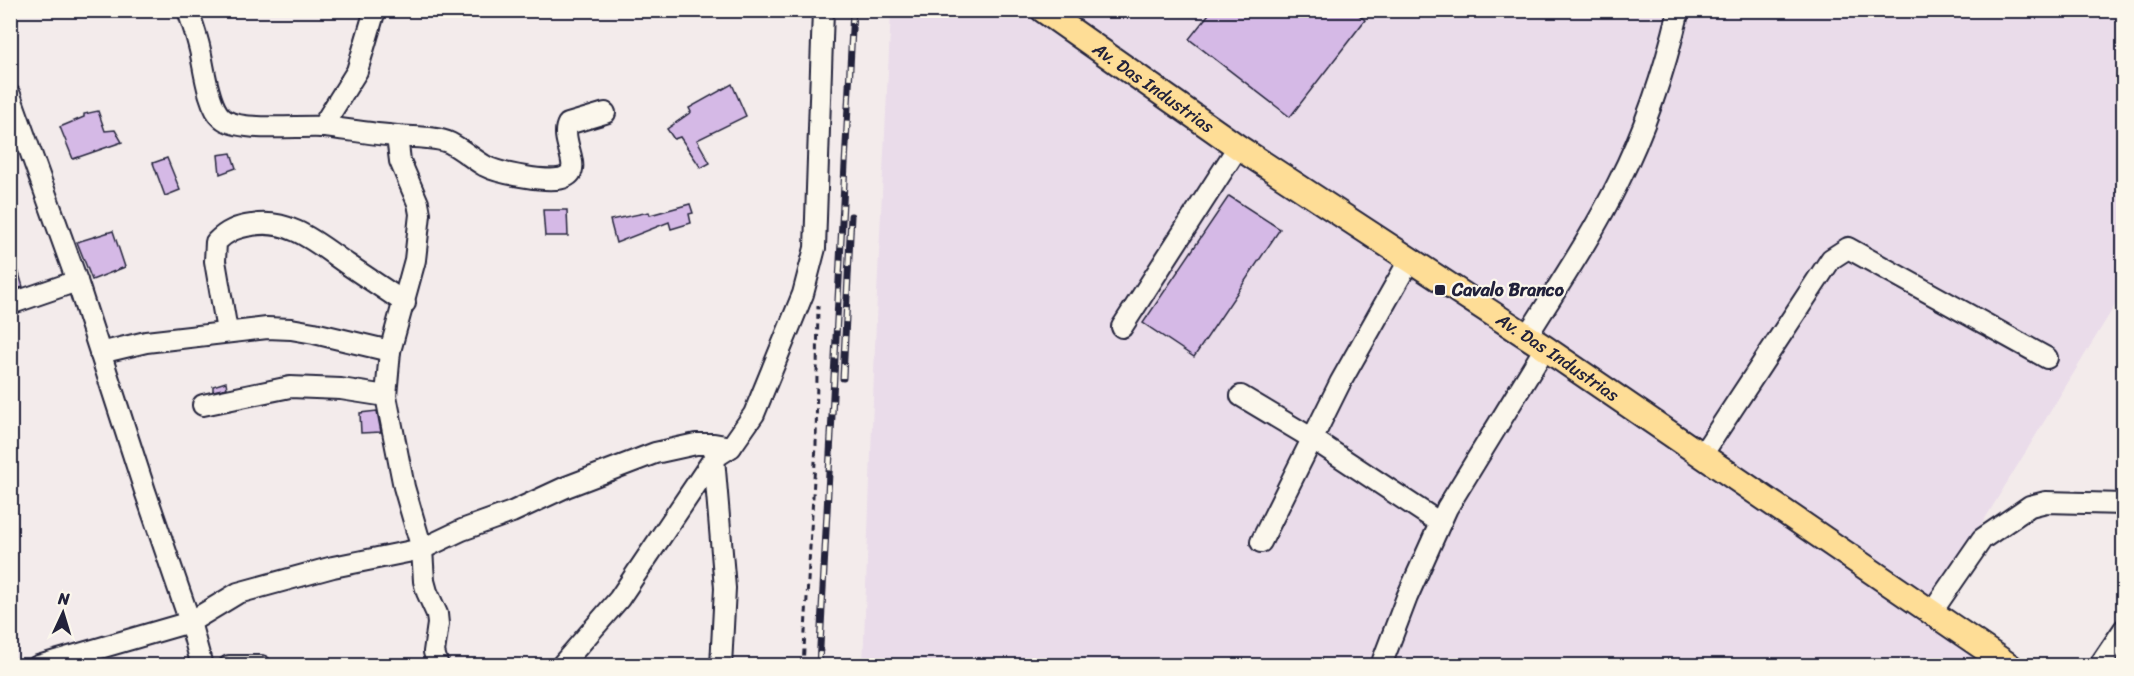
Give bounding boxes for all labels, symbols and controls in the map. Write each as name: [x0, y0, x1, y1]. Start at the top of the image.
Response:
street label: Av. Das Industrias: [1085, 33, 1222, 142]
place label: Cavalo Branco: [1451, 274, 1565, 306]
marker: Cavalo Branco: [1433, 283, 1447, 297]
street label: Av. Das Industrias: [1489, 304, 1627, 411]
north arrow: [33, 583, 93, 643]
text: N: [56, 584, 71, 613]

